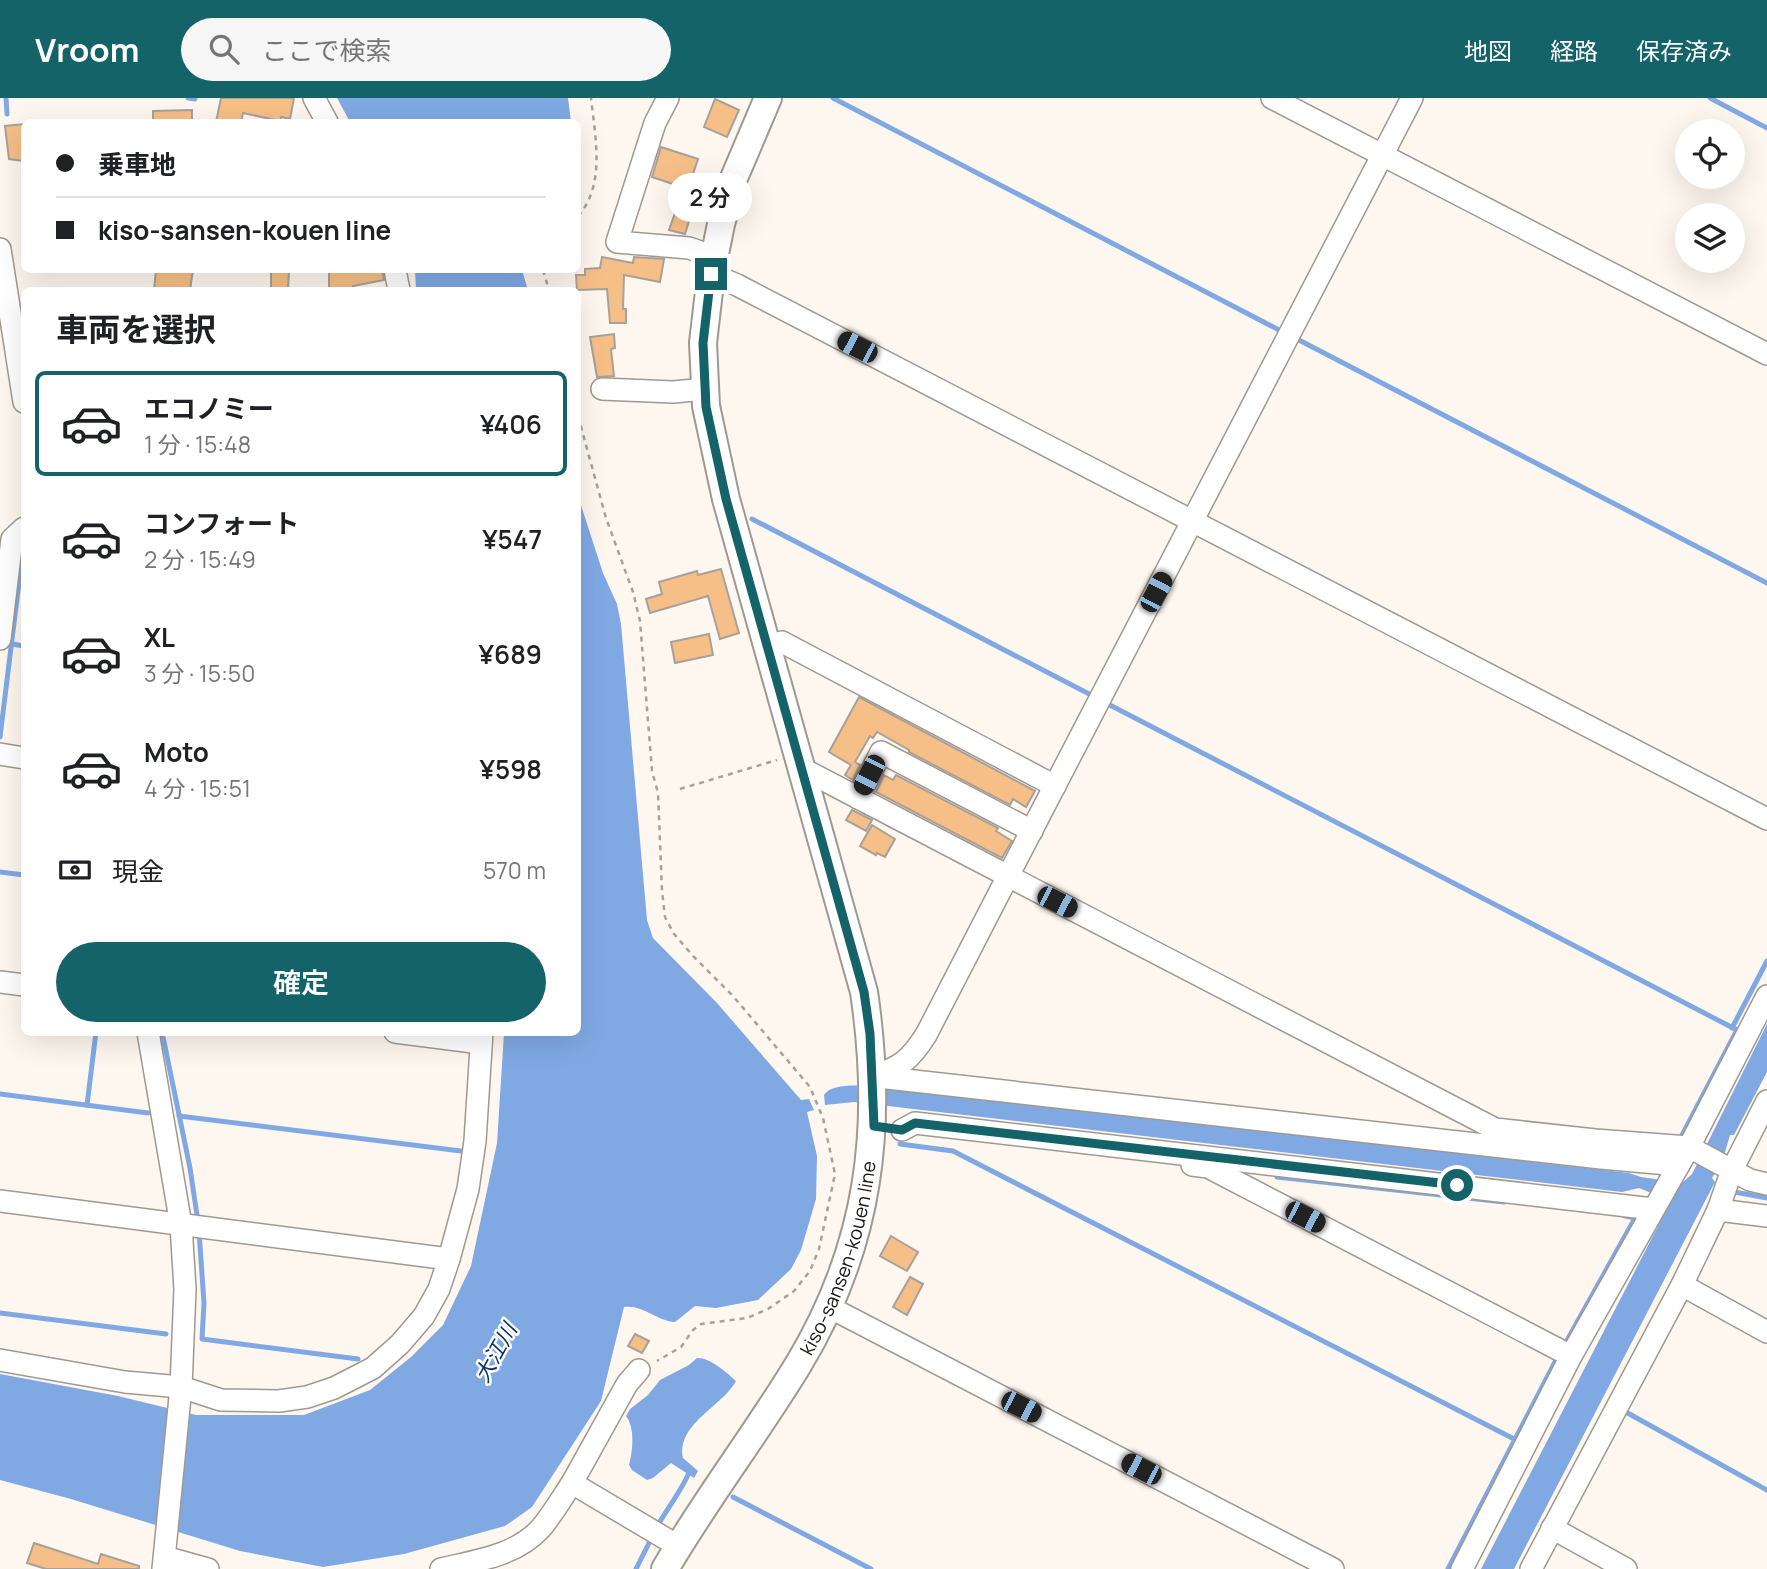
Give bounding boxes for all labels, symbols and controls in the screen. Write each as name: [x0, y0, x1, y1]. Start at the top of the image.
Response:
search box: [181, 18, 671, 81]
text: Vroom: [35, 27, 139, 72]
icon: search: [205, 30, 243, 68]
text: ここで検索: [261, 32, 391, 68]
text: 地図: [1464, 34, 1512, 67]
text: 経路: [1550, 34, 1598, 67]
text: 保存済み: [1636, 34, 1732, 67]
map controls: [1675, 119, 1745, 273]
button: locate: [1675, 119, 1745, 189]
text: 乗車地: [98, 146, 176, 182]
callout: 2 分: [669, 172, 753, 222]
text: 2 分: [689, 181, 731, 213]
button: layers: [1675, 203, 1745, 273]
text: kiso-sansen-kouen line: [98, 212, 391, 248]
route end: [695, 258, 727, 290]
text: 車両を選択: [56, 307, 216, 351]
car: [834, 328, 881, 366]
text: エコノミー: [144, 390, 274, 426]
icon: car: [60, 392, 123, 455]
text: ¥406: [480, 406, 542, 442]
text: 1 分 · 15:48: [144, 428, 251, 460]
text: コンフォート: [144, 505, 299, 541]
icon: car: [60, 507, 123, 570]
text: ¥547: [482, 521, 542, 557]
text: 2 分 · 15:49: [144, 543, 256, 575]
car: [1137, 569, 1176, 615]
text: XL: [144, 619, 175, 655]
icon: car: [60, 622, 123, 685]
text: ¥689: [479, 636, 542, 672]
text: 3 分 · 15:50: [144, 657, 255, 689]
text: Moto: [144, 734, 209, 770]
icon: car: [60, 737, 123, 800]
text: ¥598: [480, 751, 542, 787]
car: [851, 752, 888, 798]
text: 4 分 · 15:51: [144, 772, 251, 804]
icon: cash: [56, 851, 94, 889]
text: 現金: [112, 853, 164, 889]
text: 570 m: [483, 854, 546, 886]
car: [1034, 883, 1081, 921]
button: 確定: [56, 942, 546, 1022]
street label: kiso-sansen-kouen line: [794, 1160, 882, 1360]
route start: [1441, 1169, 1473, 1201]
car: [1282, 1198, 1329, 1236]
water label: 大江川: [468, 1316, 524, 1387]
car: [998, 1388, 1045, 1426]
car: [1118, 1450, 1165, 1488]

